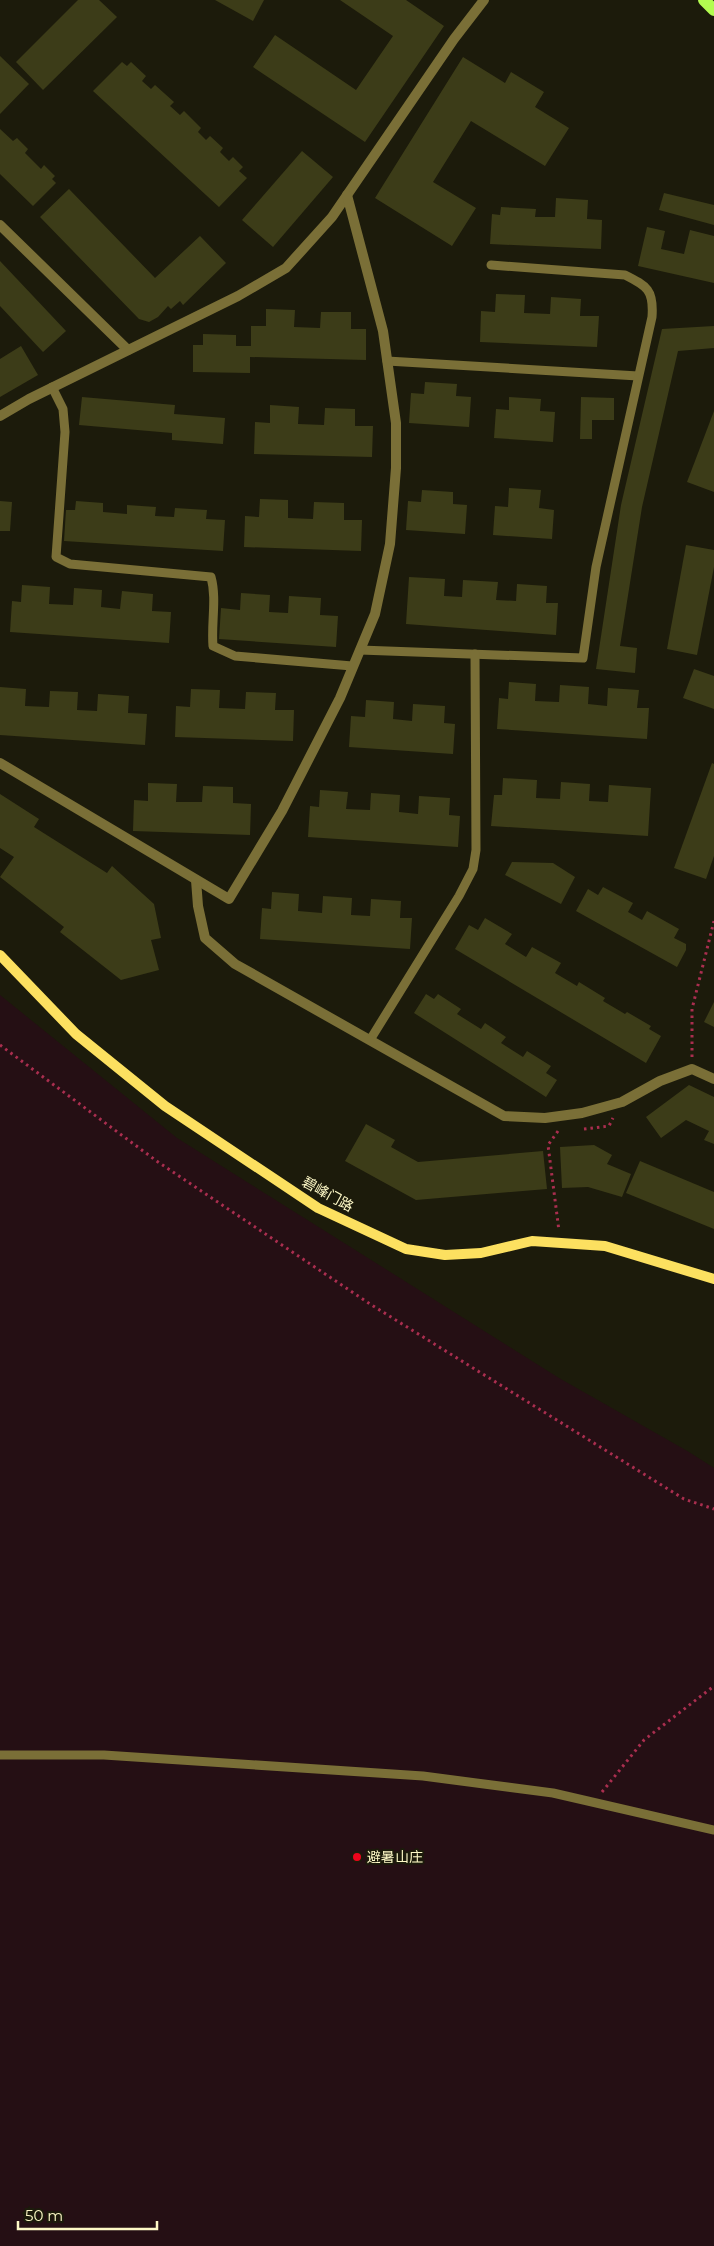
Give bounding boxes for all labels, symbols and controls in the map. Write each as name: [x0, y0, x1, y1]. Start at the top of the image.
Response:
street label: 碧峰门路: [299, 1173, 357, 1215]
place label: 避暑山庄: [367, 1848, 423, 1866]
marker: 避暑山庄: [351, 1851, 363, 1863]
scale bar: [18, 2198, 156, 2230]
text: 50 m: [25, 2206, 63, 2225]

